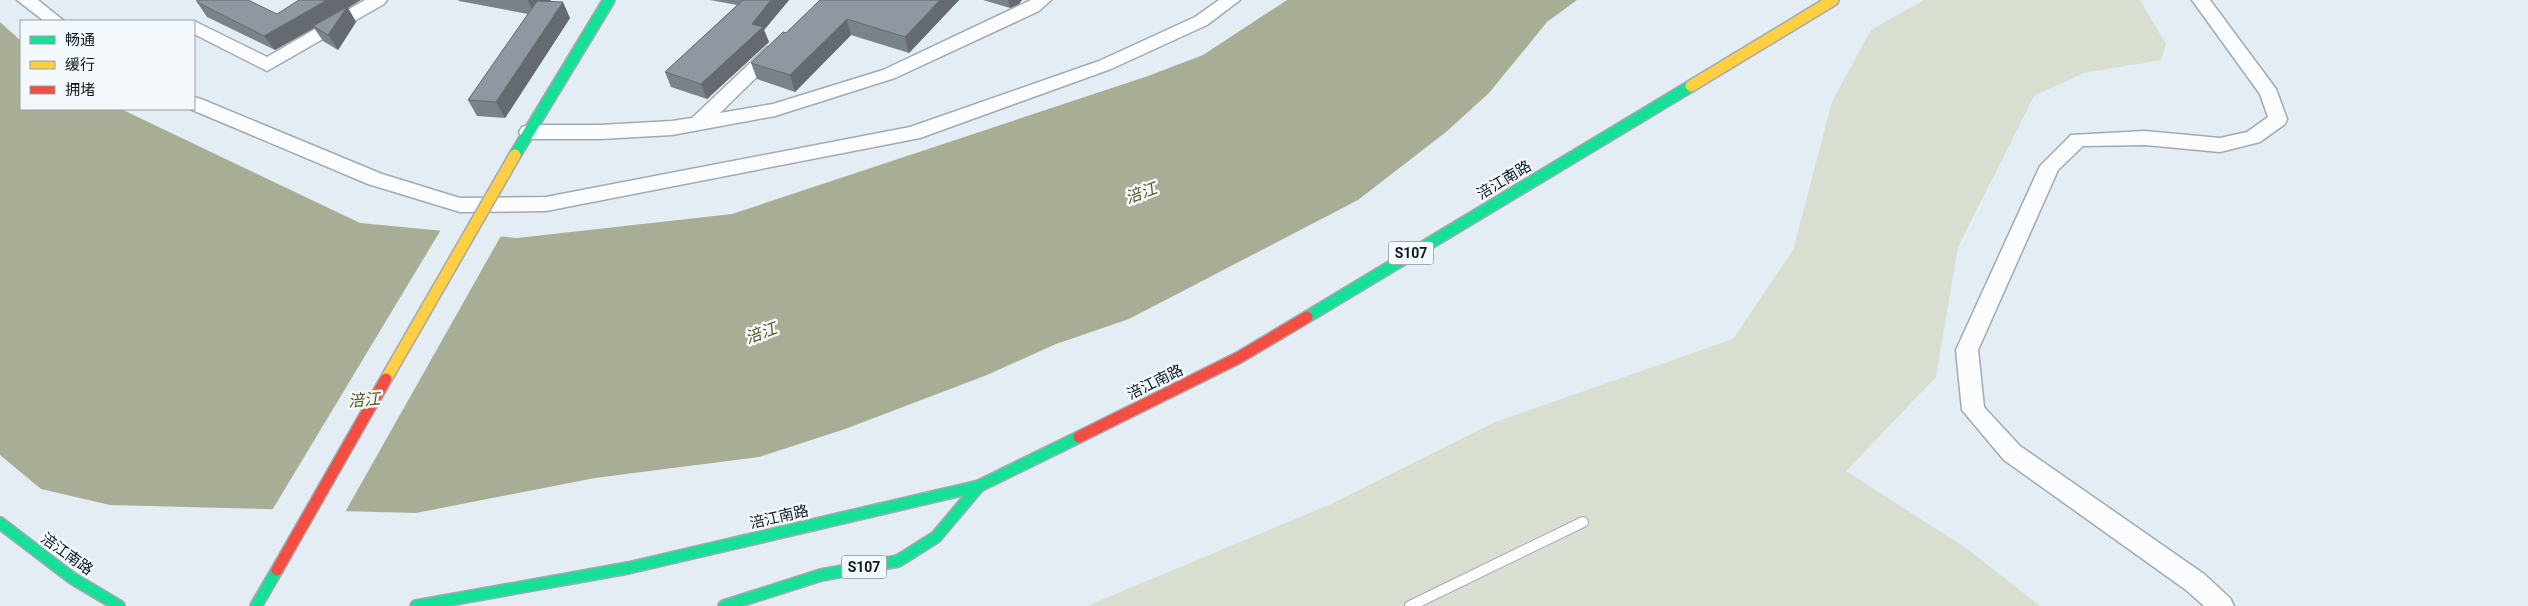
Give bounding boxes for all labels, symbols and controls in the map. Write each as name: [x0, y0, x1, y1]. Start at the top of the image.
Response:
legend: [20, 20, 195, 110]
text: 畅通: [65, 31, 95, 49]
text: 缓行: [65, 56, 95, 74]
text: 拥堵: [65, 81, 95, 99]
street label: 涪江南路: [1474, 157, 1534, 203]
water label: 涪江: [1123, 178, 1161, 207]
road number: S107: [1388, 242, 1434, 264]
water label: 涪江: [743, 318, 781, 347]
street label: 涪江南路: [1124, 361, 1186, 403]
water label: 涪江: [347, 389, 383, 411]
street label: 涪江南路: [748, 501, 810, 533]
street label: 涪江南路: [37, 529, 97, 579]
road number: S107: [842, 556, 886, 578]

